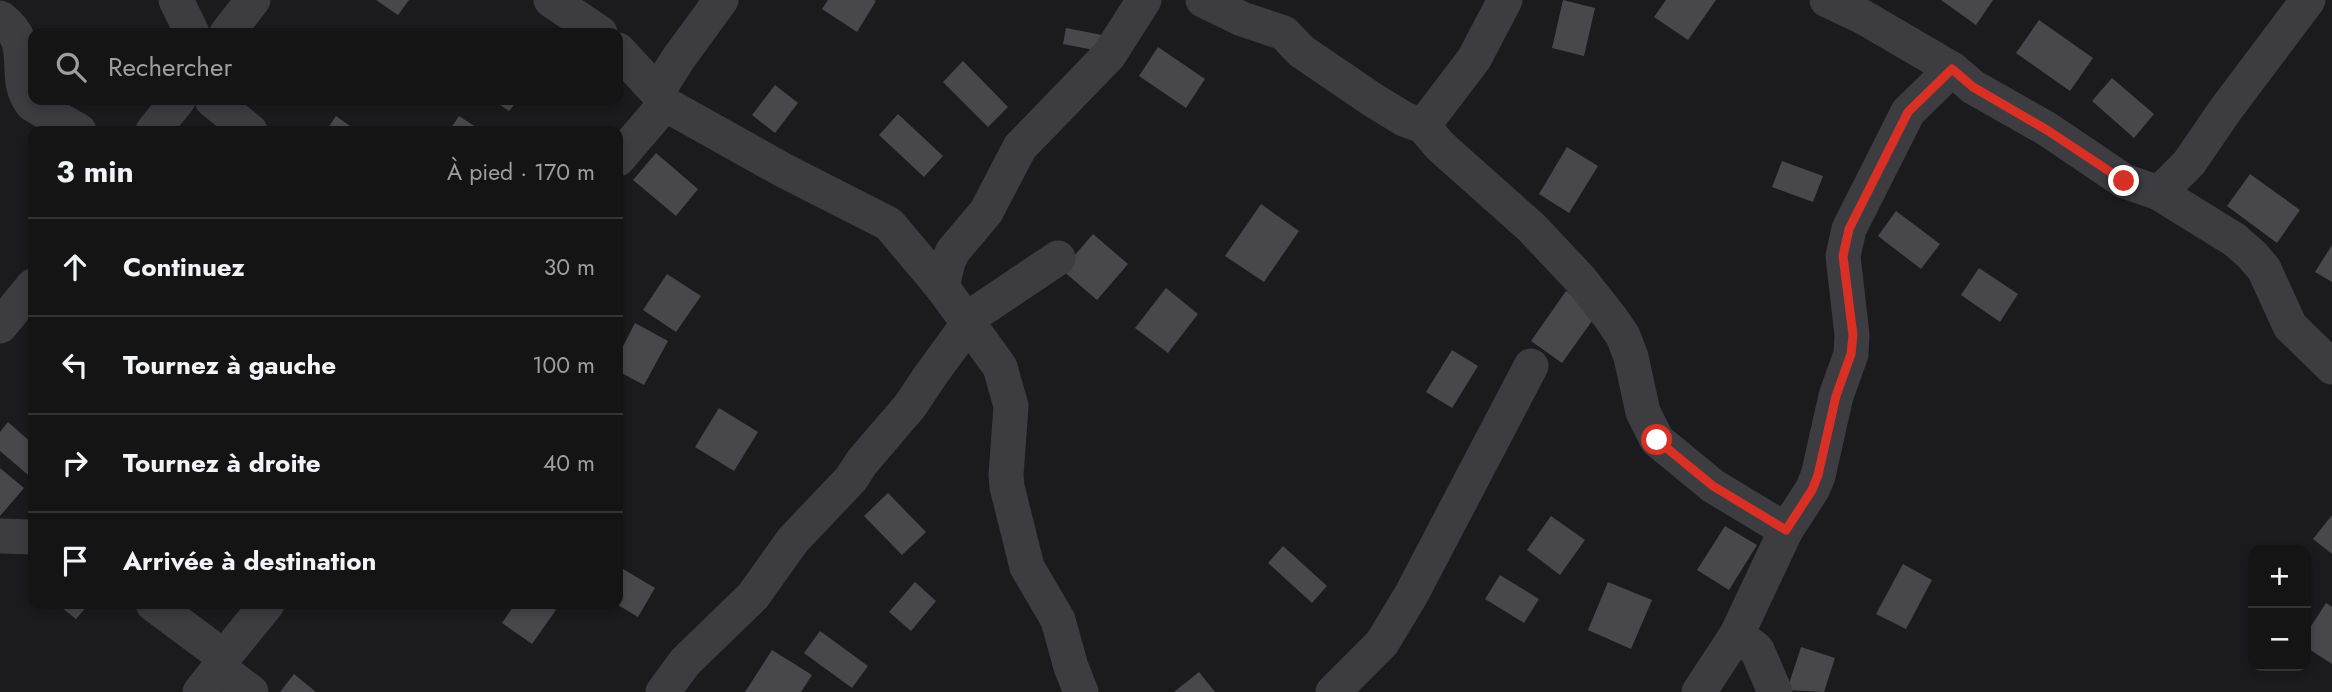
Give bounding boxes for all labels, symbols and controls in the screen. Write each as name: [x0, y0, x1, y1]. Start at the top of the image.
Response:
search box: [28, 28, 623, 105]
icon: search: [52, 48, 90, 86]
text: Rechercher: [108, 48, 232, 86]
text: 3 min: [56, 150, 134, 193]
text: À pied · 170 m: [447, 155, 595, 189]
route end: [2108, 165, 2139, 196]
icon: ahead: [56, 248, 94, 286]
text: Continuez: [123, 248, 245, 286]
text: 30 m: [544, 250, 595, 284]
icon: left: [56, 346, 94, 384]
text: Tournez à gauche: [123, 346, 336, 384]
text: 100 m: [532, 348, 595, 382]
route start: [1641, 424, 1672, 455]
icon: right: [56, 444, 94, 482]
text: Tournez à droite: [123, 444, 321, 482]
text: 40 m: [543, 446, 595, 480]
icon: arrive: [56, 542, 94, 580]
text: Arrivée à destination: [123, 542, 376, 580]
map controls: [2248, 545, 2311, 671]
button: +: [2248, 545, 2311, 608]
button: −: [2248, 608, 2311, 671]

